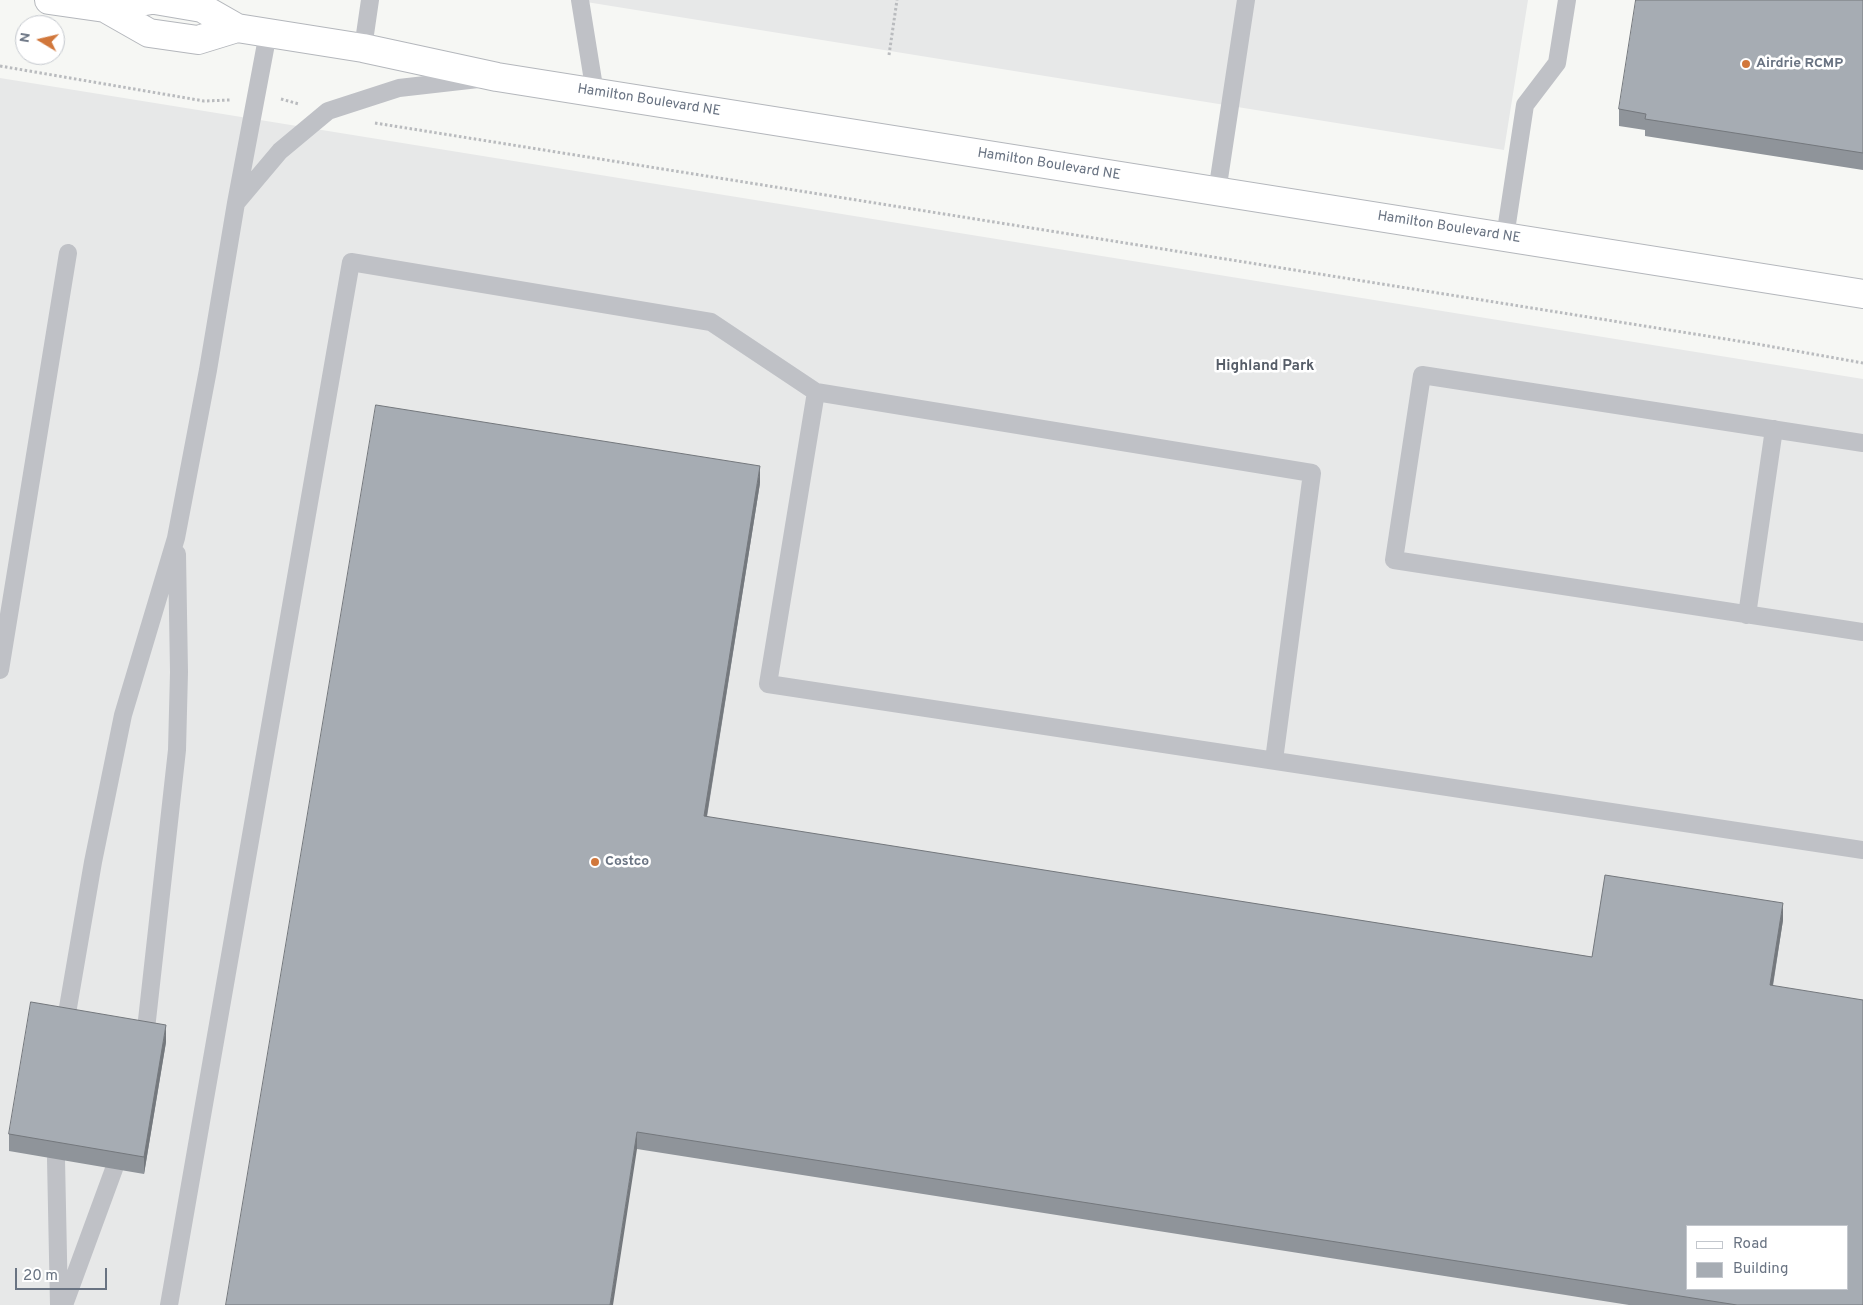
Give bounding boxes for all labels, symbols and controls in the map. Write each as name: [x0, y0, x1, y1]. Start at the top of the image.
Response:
north arrow: [15, 15, 65, 65]
text: N: [16, 31, 35, 44]
place label: Airdrie RCMP: [1756, 56, 1843, 72]
marker: Airdrie RCMP: [1740, 58, 1752, 70]
street label: Hamilton Boulevard NE: [576, 81, 722, 121]
street label: Hamilton Boulevard NE: [976, 145, 1122, 185]
street label: Hamilton Boulevard NE: [1376, 208, 1522, 248]
district label: Highland Park: [1215, 358, 1315, 376]
place label: Costco: [605, 854, 649, 870]
marker: Costco: [589, 856, 601, 868]
legend: [1686, 1225, 1848, 1290]
text: Road: [1733, 1235, 1768, 1254]
scale bar: [18, 1258, 110, 1290]
text: Building: [1733, 1260, 1788, 1279]
text: 20 m: [23, 1267, 58, 1286]

